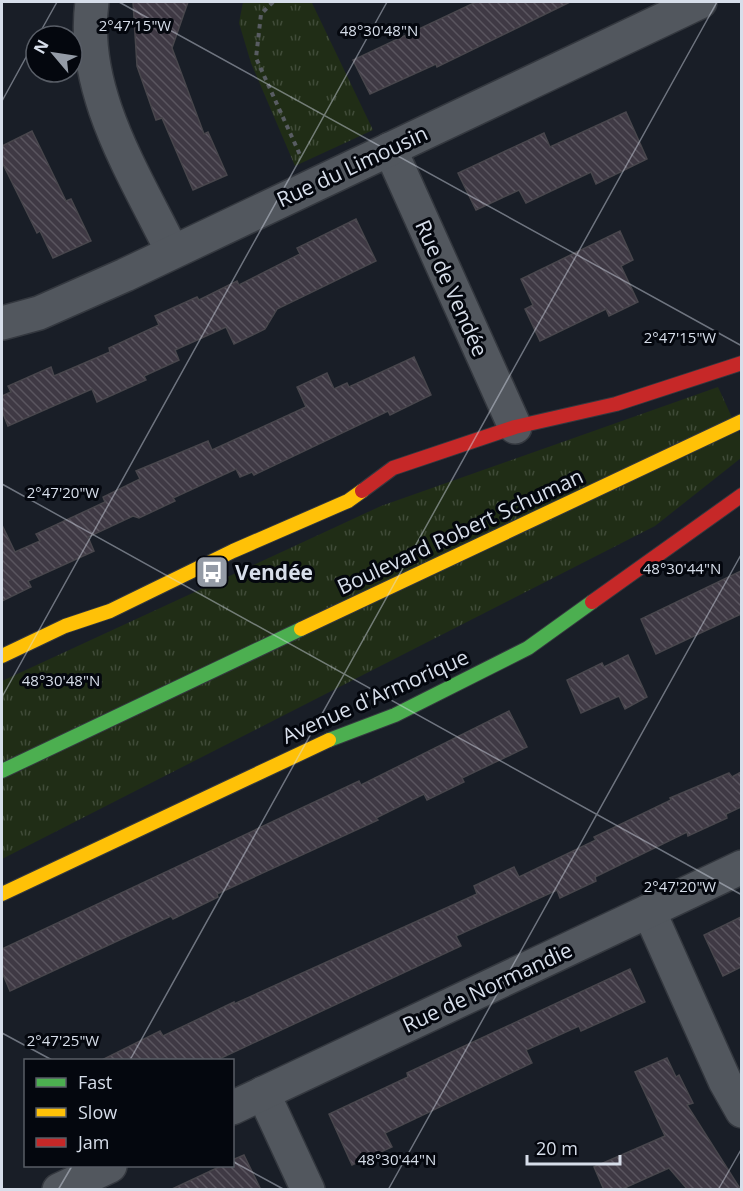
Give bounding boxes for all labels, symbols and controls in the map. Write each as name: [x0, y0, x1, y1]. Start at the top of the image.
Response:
text: 2°47'15"W: [99, 15, 171, 35]
text: 48°30'48"N: [340, 20, 418, 40]
north arrow: [24, 24, 84, 84]
text: N: [28, 36, 54, 58]
street label: Rue du Limousin: [272, 119, 432, 213]
street label: Rue de Vendée: [409, 215, 495, 361]
text: 2°47'15"W: [644, 327, 716, 347]
street label: Boulevard Robert Schuman: [333, 462, 587, 600]
text: 2°47'20"W: [27, 482, 99, 502]
bus stop icon: Vendée: [194, 554, 230, 590]
place label: Vendée: [235, 558, 313, 586]
text: 48°30'44"N: [643, 558, 721, 578]
street label: Avenue d'Armorique: [277, 642, 473, 750]
text: 48°30'48"N: [22, 670, 100, 690]
text: 2°47'20"W: [644, 876, 716, 896]
street label: Rue de Normandie: [398, 935, 576, 1039]
text: 2°47'25"W: [27, 1030, 99, 1050]
legend: [24, 1059, 234, 1167]
text: Fast: [78, 1070, 112, 1094]
text: Slow: [78, 1100, 117, 1124]
scale bar: [527, 1128, 620, 1166]
text: Jam: [76, 1130, 110, 1154]
text: 20 m: [536, 1136, 578, 1160]
text: 48°30'44"N: [358, 1149, 436, 1169]

